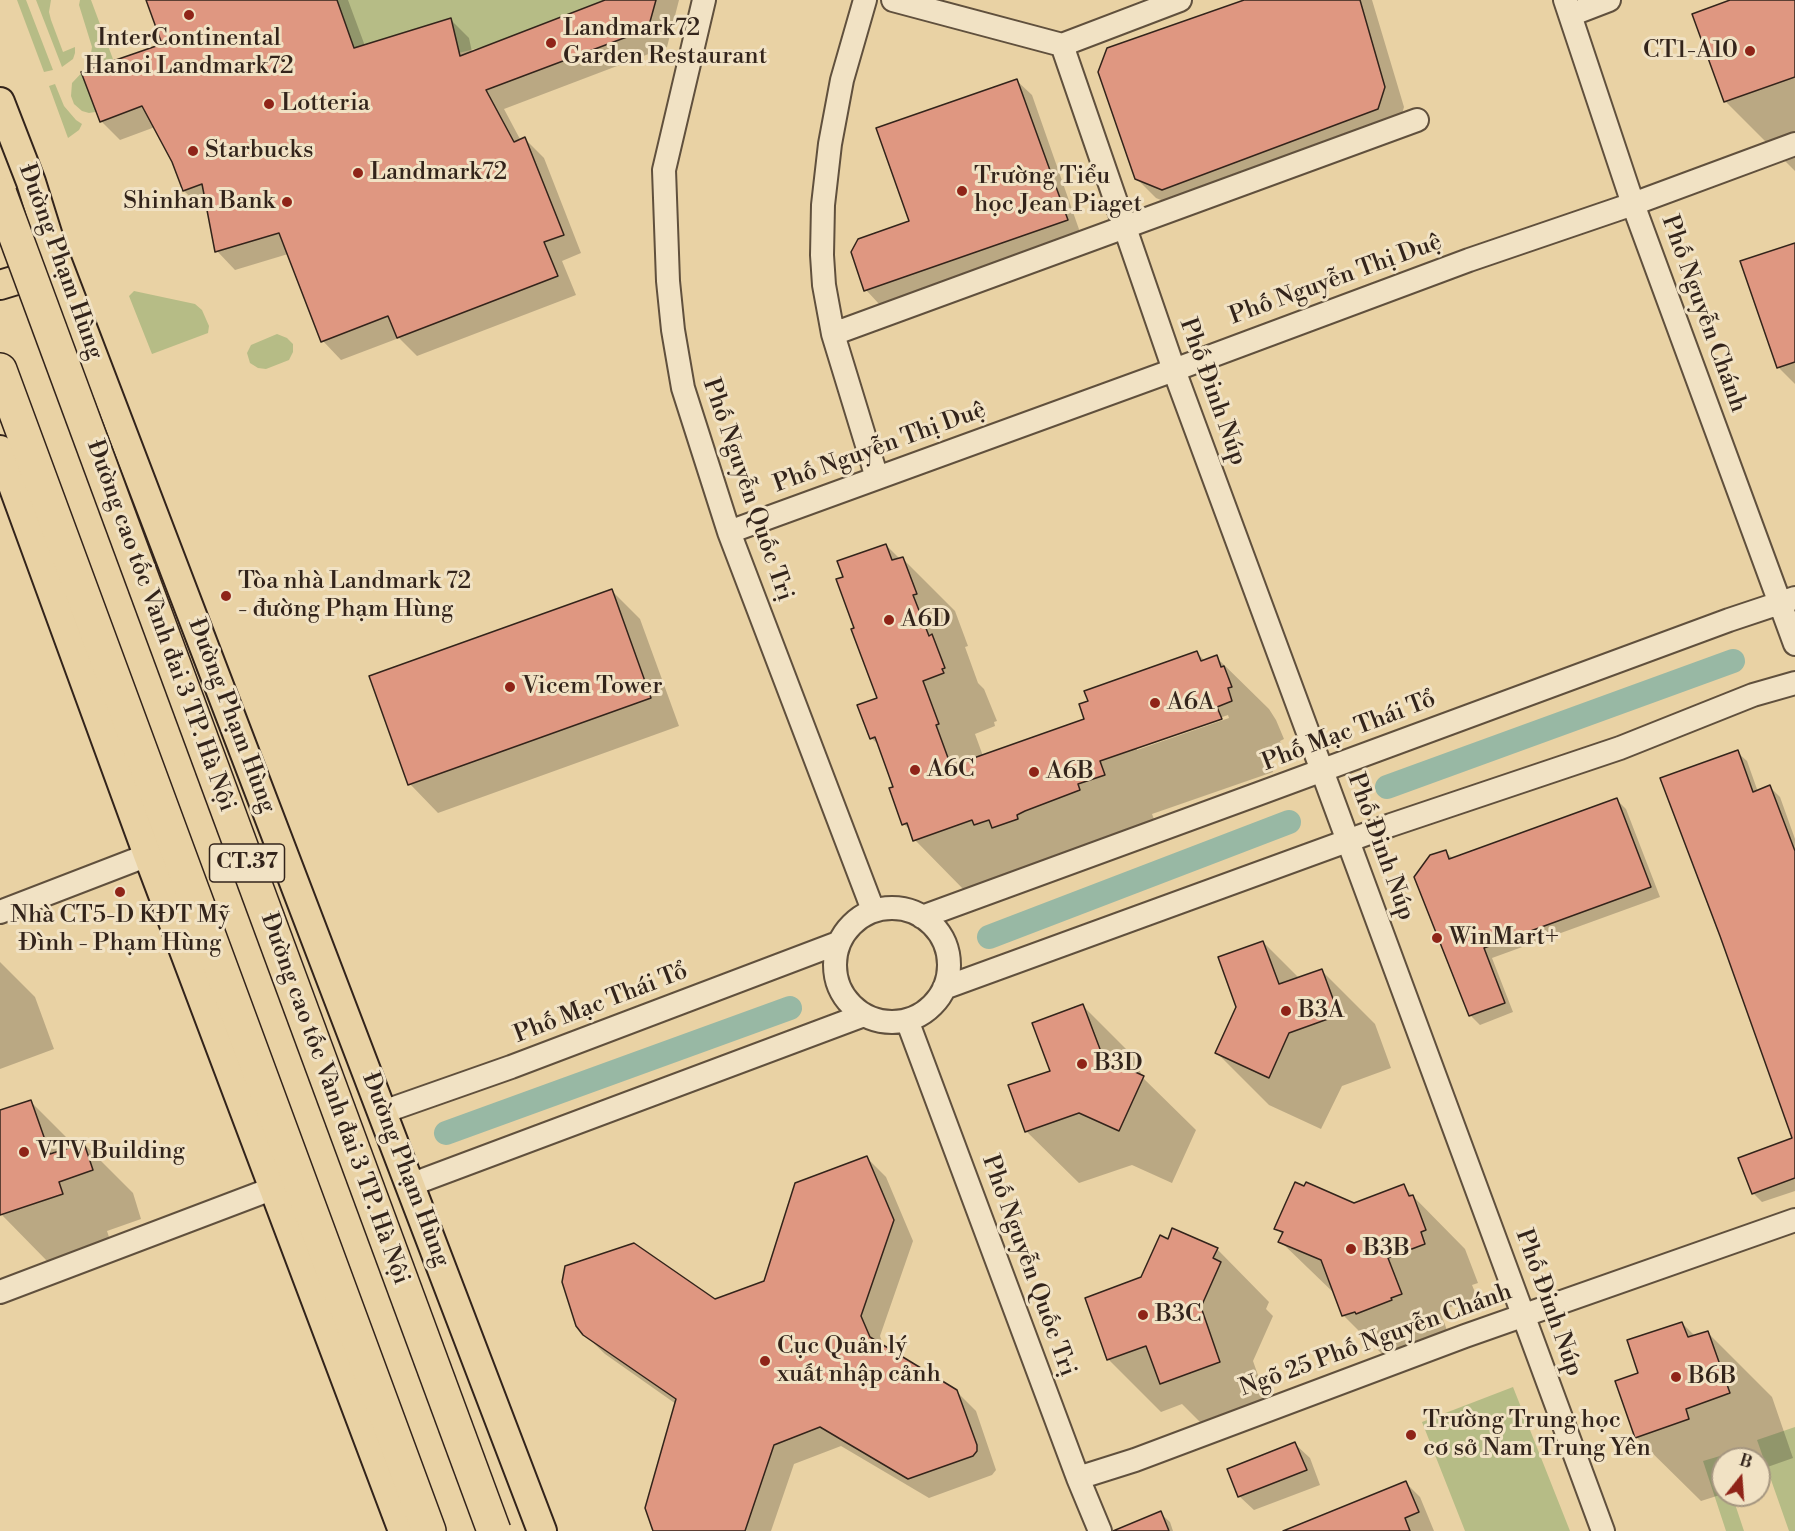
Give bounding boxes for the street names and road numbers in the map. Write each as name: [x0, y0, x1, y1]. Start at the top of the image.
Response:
street label: Đường Phạm Hùng: [11, 160, 109, 364]
street label: Phố Nguyễn Chánh: [1654, 212, 1752, 416]
street label: Phố Nguyễn Thị Duệ: [1226, 228, 1446, 332]
street label: Phố Đinh Núp: [1172, 315, 1252, 469]
street label: Phố Nguyễn Quốc Trị: [695, 375, 799, 605]
street label: Phố Nguyễn Thị Duệ: [770, 396, 990, 500]
street label: Đường cao tốc Vành đai 3 TP. Hà Nội: [79, 436, 241, 816]
street label: Đường Phạm Hùng: [181, 615, 281, 817]
street label: Phố Mạc Thái Tổ: [1258, 686, 1440, 778]
street label: Phố Đinh Núp: [1340, 770, 1420, 924]
road number: CT.37: [210, 844, 284, 882]
street label: Đường cao tốc Vành đai 3 TP. Hà Nội: [253, 909, 415, 1289]
street label: Phố Mạc Thái Tổ: [510, 958, 692, 1050]
street label: Đường Phạm Hùng: [355, 1069, 455, 1271]
street label: Phố Nguyễn Quốc Trị: [975, 1151, 1081, 1381]
street label: Phố Đinh Núp: [1508, 1226, 1588, 1380]
street label: Ngõ 25 Phố Nguyễn Chánh: [1236, 1278, 1516, 1404]

